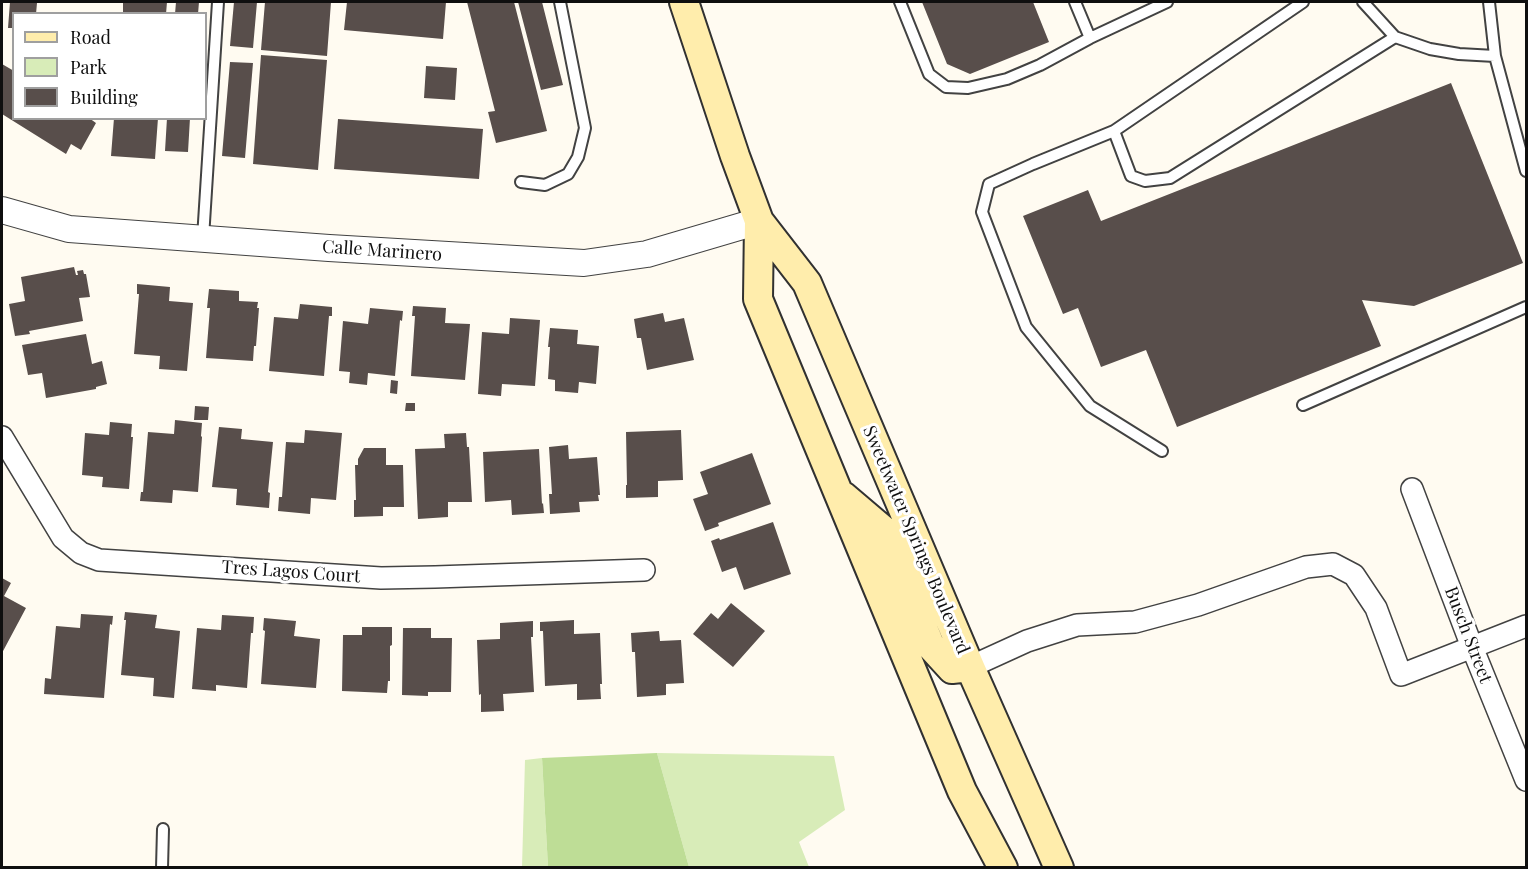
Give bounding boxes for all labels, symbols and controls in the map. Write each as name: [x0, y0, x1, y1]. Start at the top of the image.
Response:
legend: [12, 12, 207, 120]
text: Road: [70, 25, 111, 49]
text: Park: [70, 55, 107, 79]
text: Building: [70, 85, 138, 109]
street label: Calle Marinero: [321, 236, 443, 266]
street label: Sweetwater Springs Boulevard: [858, 423, 974, 657]
street label: Tres Lagos Court: [221, 556, 361, 588]
street label: Busch Street: [1440, 584, 1496, 686]

